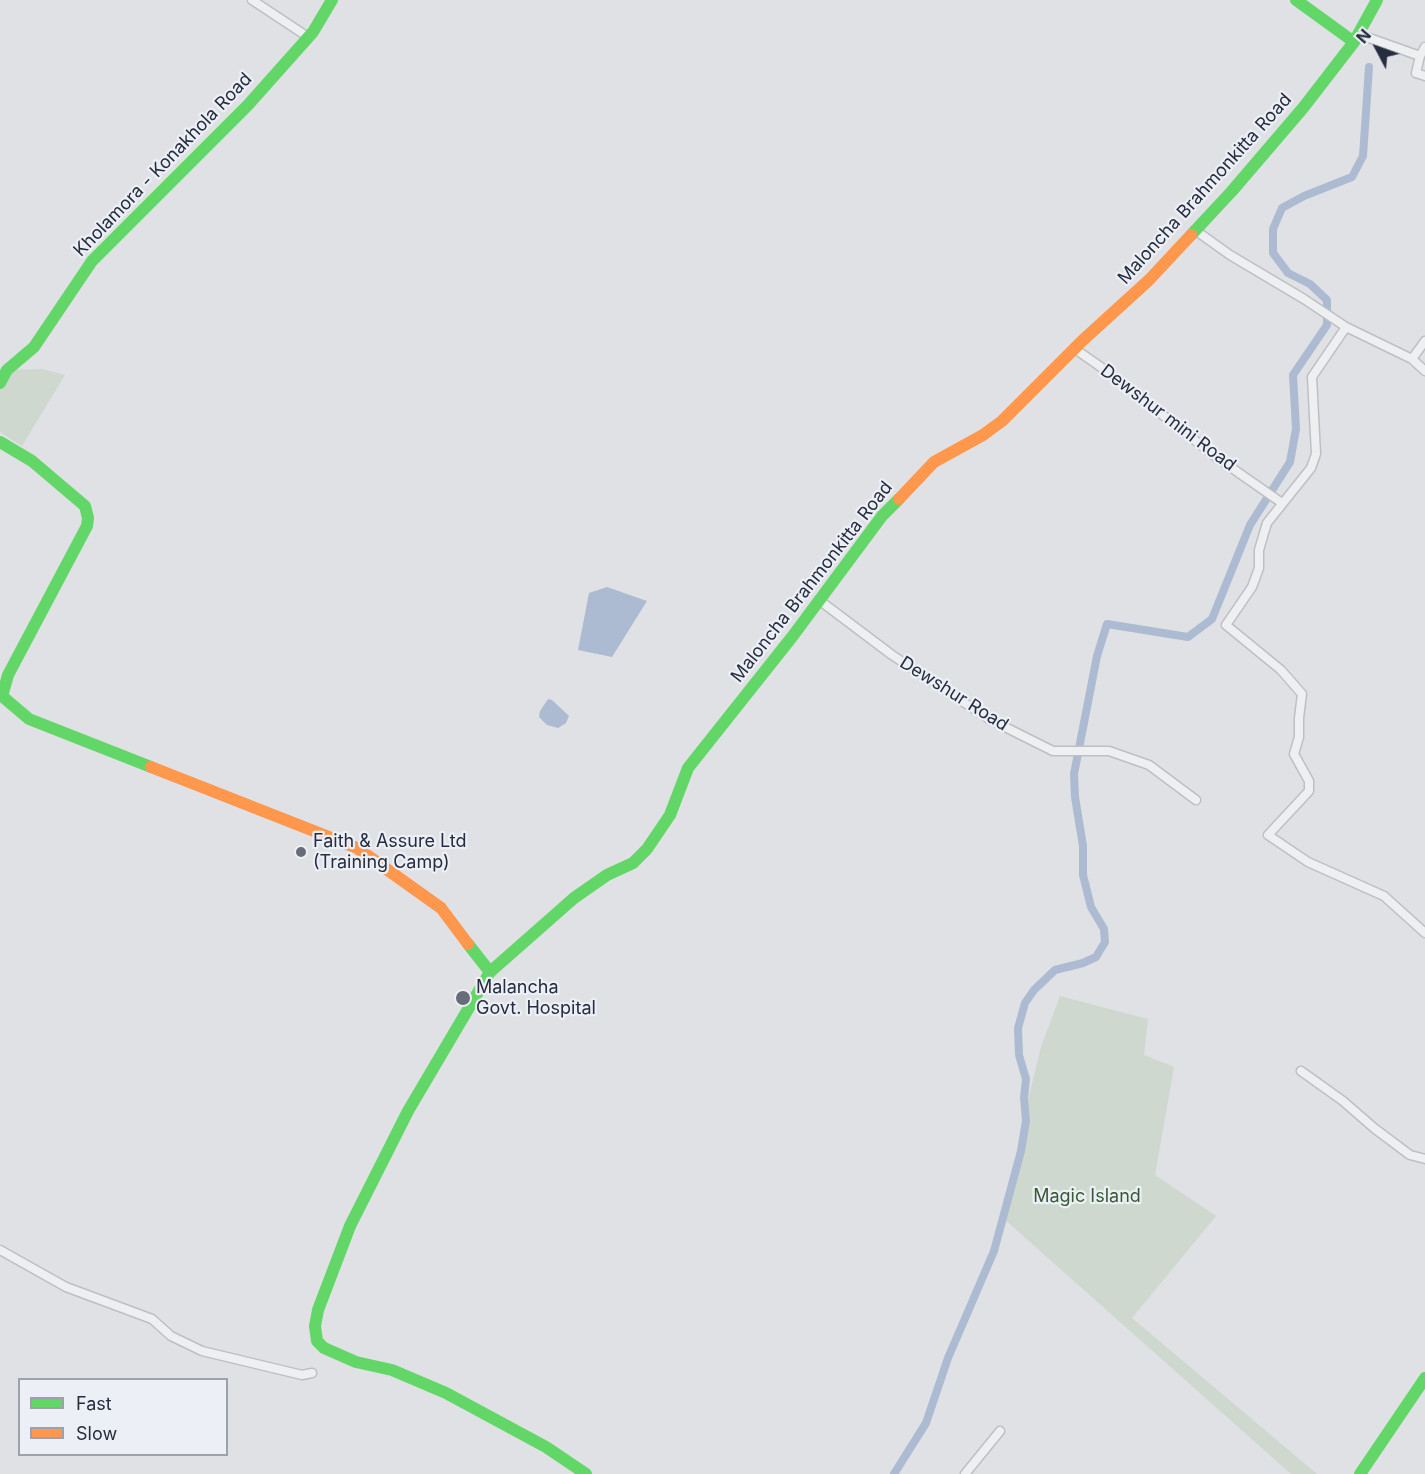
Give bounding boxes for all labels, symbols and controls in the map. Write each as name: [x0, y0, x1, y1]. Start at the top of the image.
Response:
north arrow: [1347, 18, 1407, 78]
text: N: [1352, 25, 1375, 47]
street label: Kholamora - Konakhola Road: [69, 69, 257, 261]
street label: Maloncha Brahmonkitta Road: [1114, 89, 1296, 289]
street label: Dewshur mini Road: [1096, 360, 1240, 476]
street label: Maloncha Brahmonkitta Road: [727, 477, 897, 687]
street label: Dewshur Road: [896, 652, 1012, 736]
place label: Faith & Assure Ltd (Training Camp): [313, 831, 467, 874]
marker: Faith & Assure Ltd (Training Camp): [294, 845, 308, 859]
place label: Malancha Govt. Hospital: [476, 977, 596, 1020]
marker: Malancha Govt. Hospital: [454, 989, 472, 1007]
park label: Magic Island: [1033, 1186, 1141, 1208]
legend: [18, 1378, 228, 1456]
text: Fast: [76, 1393, 112, 1414]
text: Slow: [76, 1423, 117, 1444]

